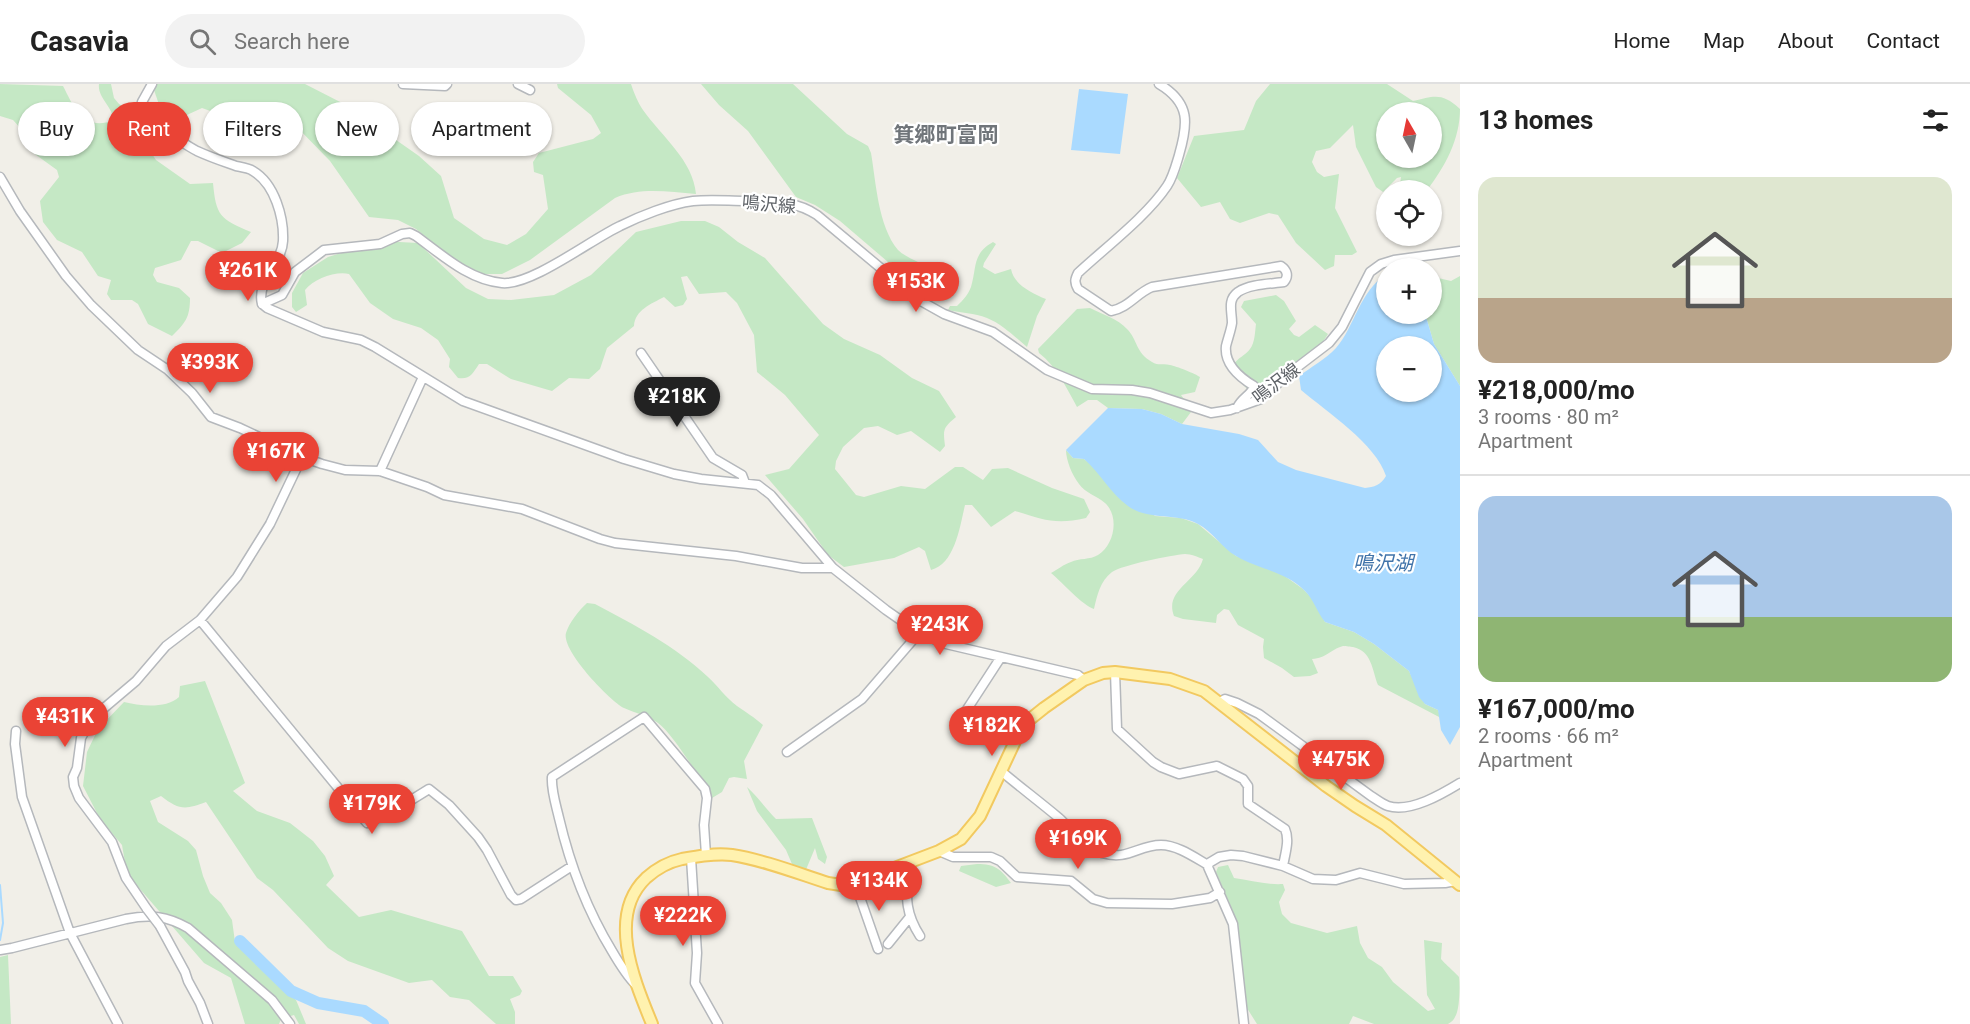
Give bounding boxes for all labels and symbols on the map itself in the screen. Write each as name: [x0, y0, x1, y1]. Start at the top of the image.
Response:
north arrow: [1376, 102, 1442, 168]
district label: 箕郷町富岡: [894, 123, 999, 147]
street label: 鳴沢線: [741, 191, 797, 217]
pin: ¥261K: [206, 251, 290, 302]
pin: ¥153K: [874, 262, 958, 313]
pin: ¥393K: [168, 343, 252, 394]
street label: 鳴沢線: [1248, 358, 1304, 408]
pin: ¥218K: [635, 377, 719, 428]
pin: ¥167K: [234, 432, 318, 483]
water label: 鳴沢湖: [1353, 551, 1416, 575]
pin: ¥243K: [898, 605, 982, 656]
pin: ¥431K: [23, 697, 107, 748]
pin: ¥182K: [950, 706, 1034, 757]
pin: ¥475K: [1299, 740, 1383, 791]
pin: ¥179K: [330, 784, 414, 835]
pin: ¥169K: [1036, 819, 1120, 870]
pin: ¥134K: [837, 861, 921, 912]
pin: ¥222K: [641, 896, 725, 947]

